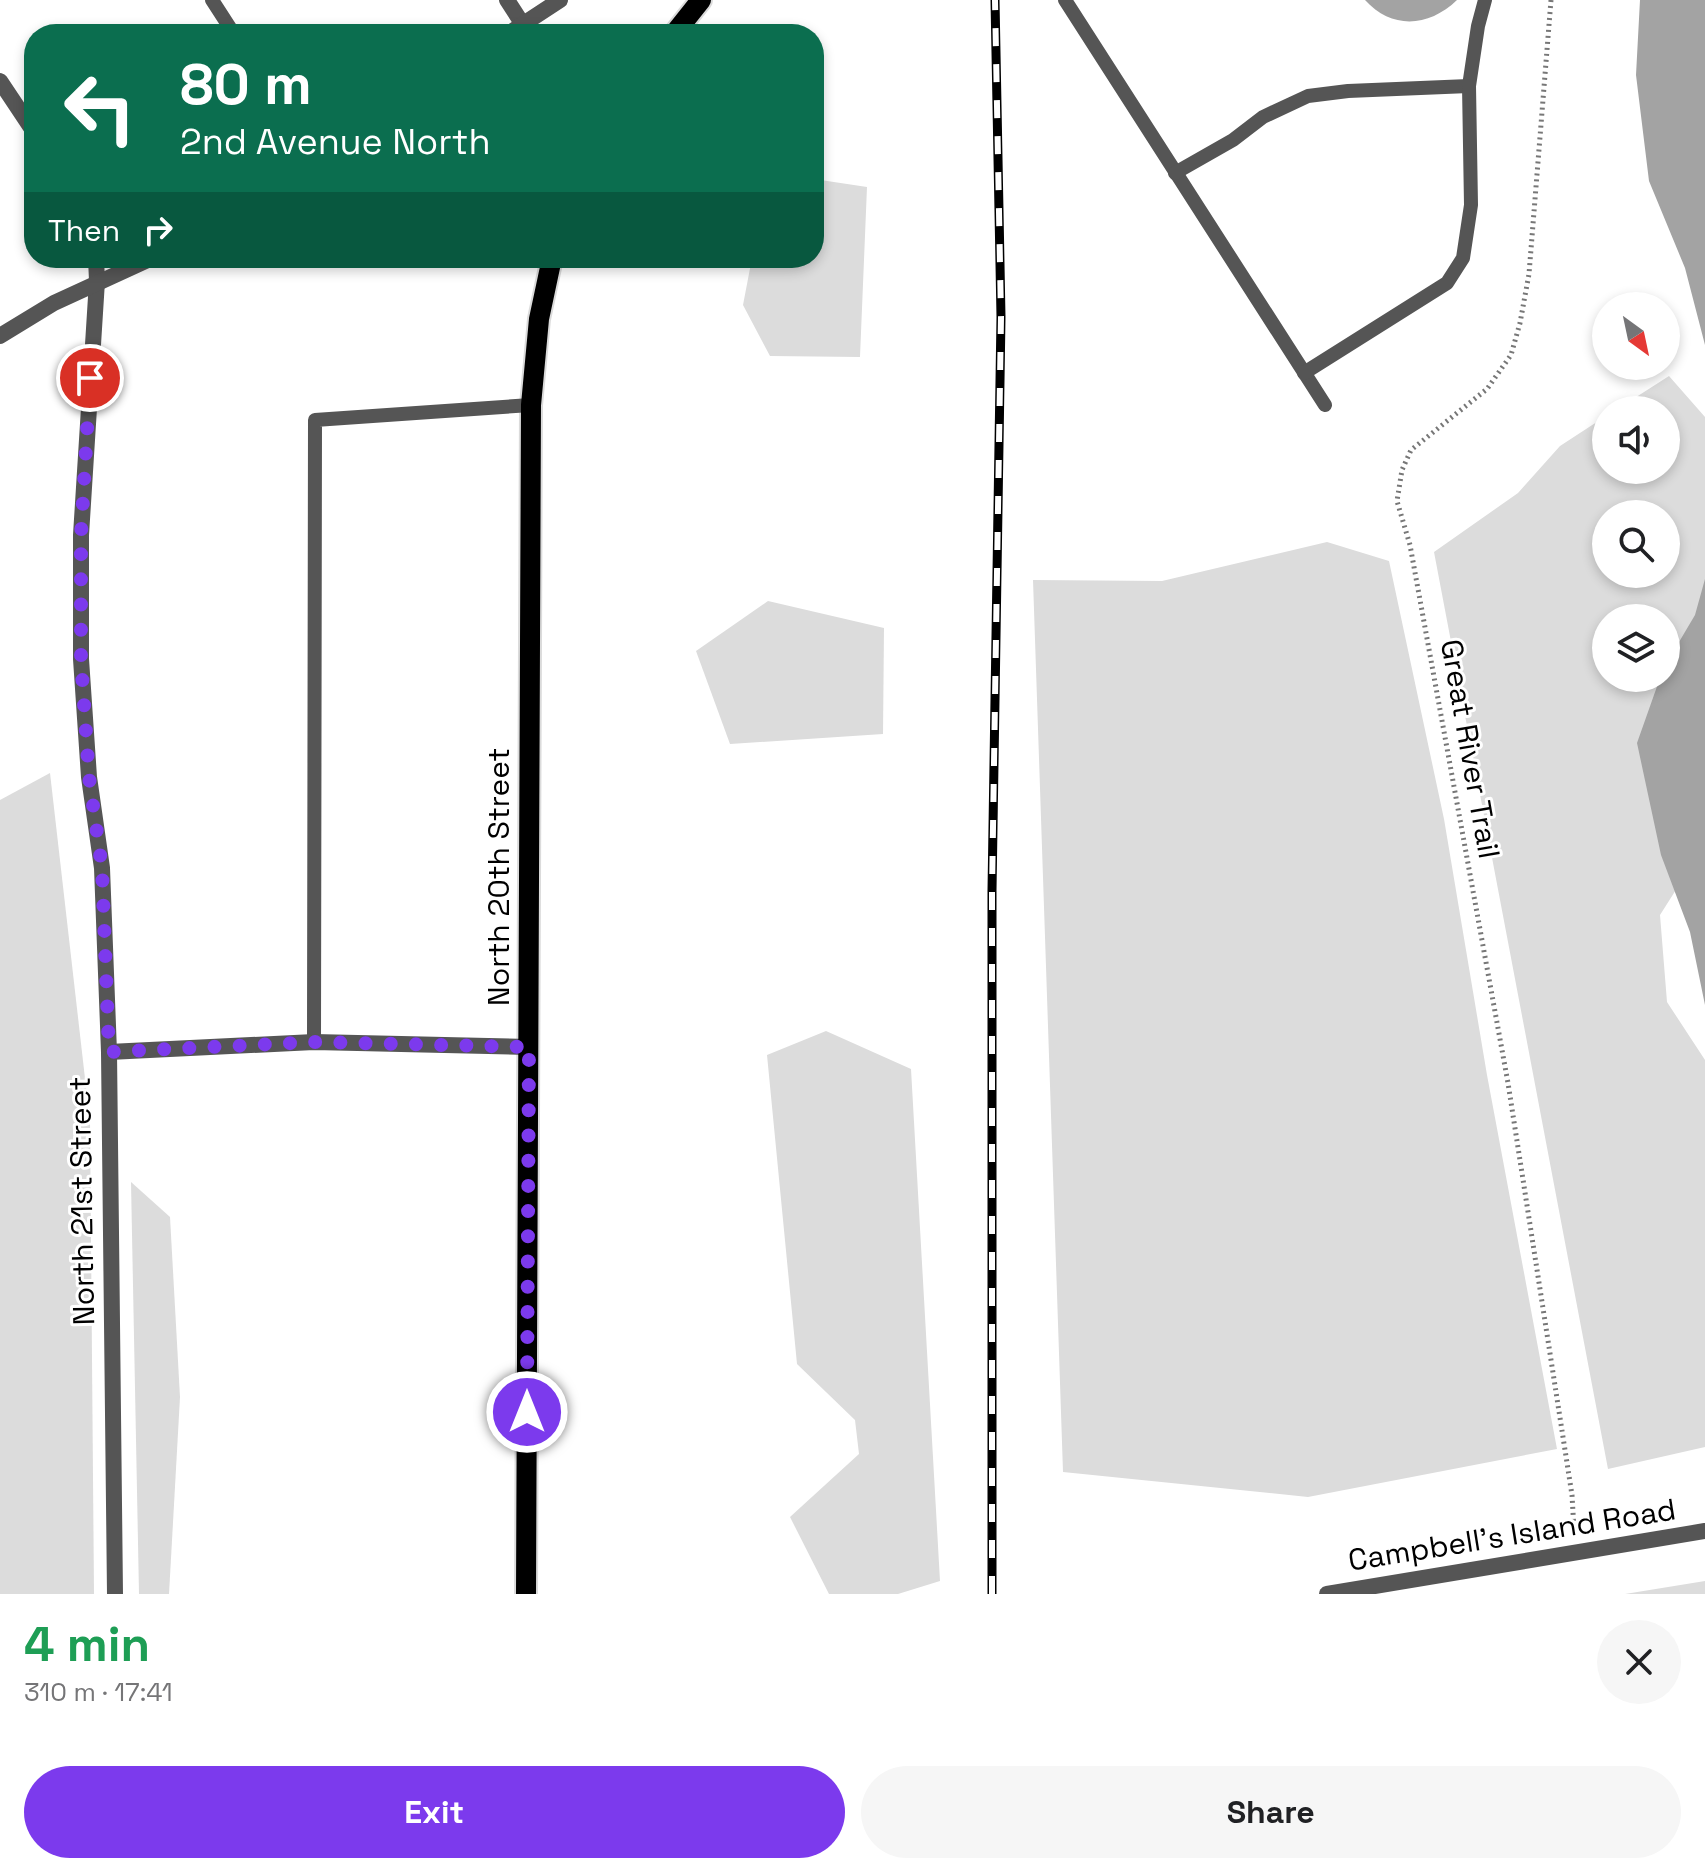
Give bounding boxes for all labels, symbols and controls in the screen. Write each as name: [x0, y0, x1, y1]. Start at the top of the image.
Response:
text: 80 m: [180, 49, 312, 120]
icon: left: [48, 56, 152, 160]
text: 2nd Avenue North: [180, 119, 490, 165]
icon: right: [136, 208, 180, 252]
text: Then: [48, 211, 120, 250]
north arrow: [1592, 292, 1680, 380]
map controls: [1592, 292, 1680, 692]
pin: [56, 344, 124, 412]
icon: arrive: [68, 356, 112, 400]
button: sound: [1592, 396, 1680, 484]
button: search: [1592, 500, 1680, 588]
button: layers: [1592, 604, 1680, 692]
street label: Great River Trail: [1432, 636, 1509, 862]
street label: North 20th Street: [479, 748, 518, 1006]
street label: North 21st Street: [60, 1076, 103, 1326]
position arrow: [485, 1370, 569, 1454]
street label: Campbell's Island Road: [1345, 1489, 1679, 1580]
text: 4 min: [24, 1614, 150, 1675]
button: close: [1597, 1620, 1681, 1704]
text: 310 m · 17:41: [24, 1675, 173, 1709]
button: Exit: [24, 1766, 845, 1858]
button: Share: [861, 1766, 1681, 1858]

